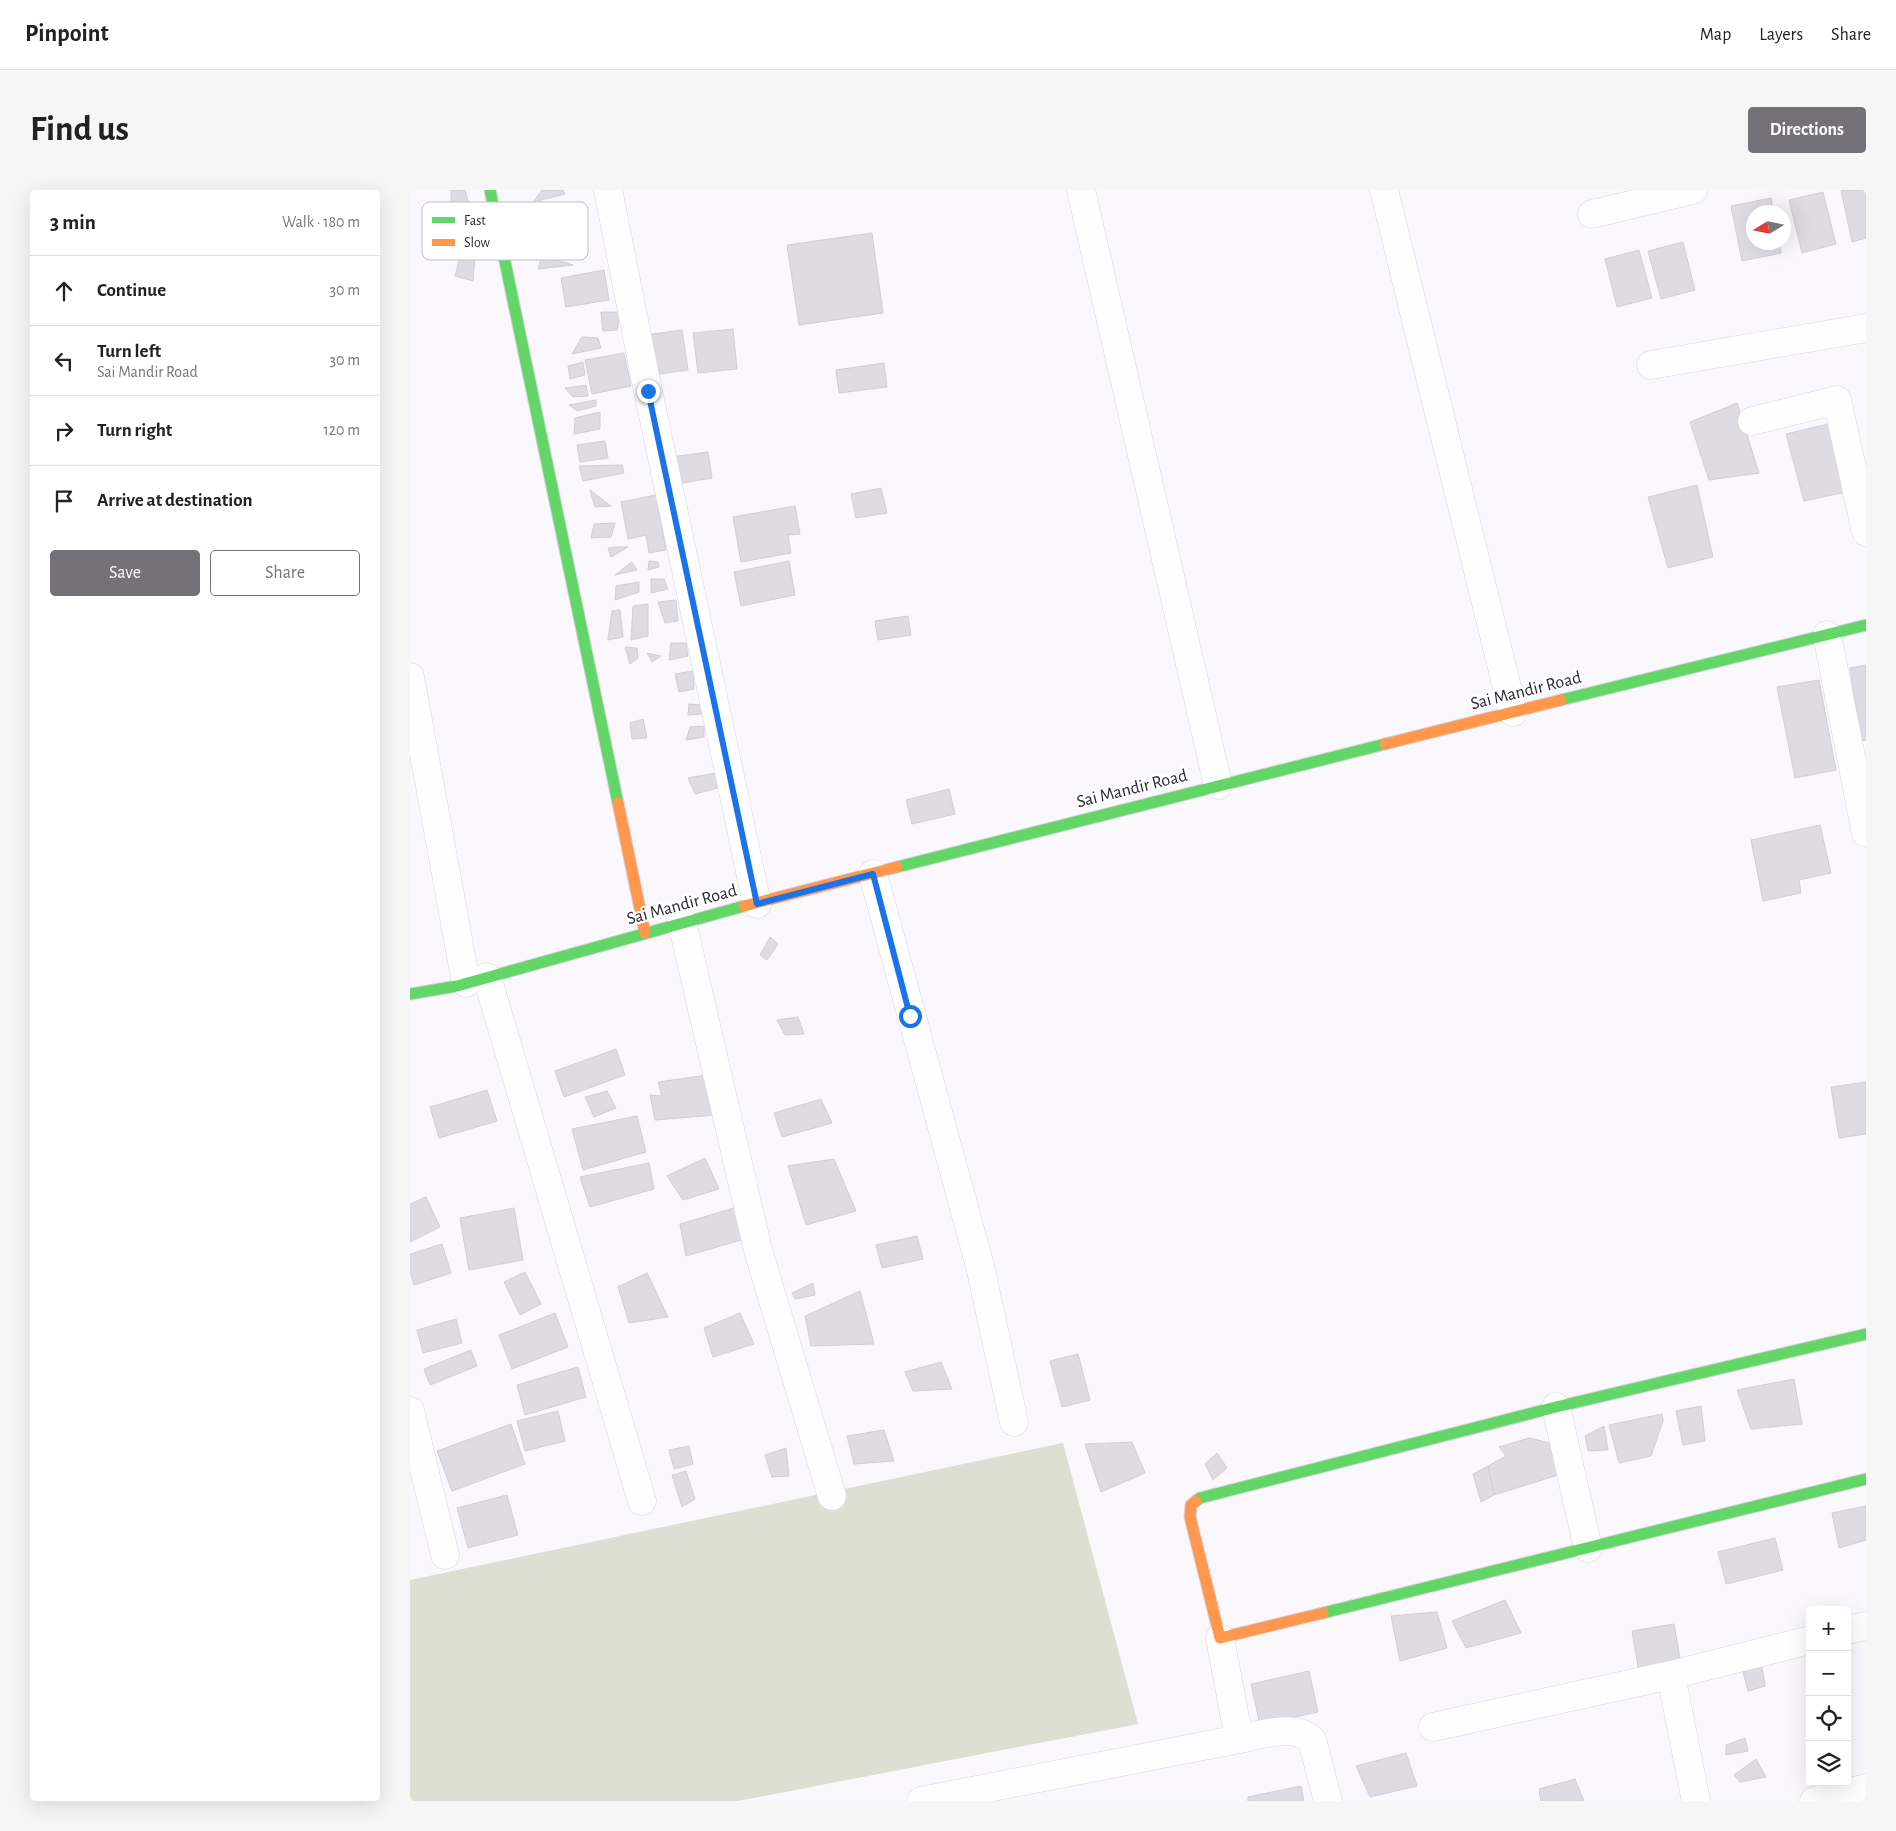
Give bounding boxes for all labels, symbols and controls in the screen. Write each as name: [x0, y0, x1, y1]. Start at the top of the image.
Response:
text: Pinpoint: [25, 22, 109, 46]
text: Map: [1700, 26, 1731, 44]
text: Layers: [1759, 26, 1803, 44]
text: Share: [1831, 26, 1871, 44]
button: Directions: [1748, 107, 1866, 153]
text: Find us: [30, 112, 129, 147]
legend: [422, 202, 588, 260]
north arrow: [1746, 205, 1791, 250]
text: 3 min: [50, 212, 96, 233]
text: Walk · 180 m: [282, 214, 360, 230]
text: Fast: [464, 214, 486, 228]
text: Slow: [464, 236, 491, 250]
icon: ahead: [50, 277, 78, 305]
text: Continue: [97, 281, 166, 300]
text: 30 m: [330, 282, 360, 298]
text: Turn left: [97, 342, 161, 361]
icon: left: [50, 347, 78, 375]
text: 30 m: [330, 352, 360, 368]
text: Sai Mandir Road: [97, 364, 198, 380]
route end: [637, 380, 660, 403]
icon: right: [50, 417, 78, 445]
text: Turn right: [97, 421, 172, 440]
text: 120 m: [323, 422, 360, 438]
icon: arrive: [50, 487, 78, 515]
text: Arrive at destination: [97, 491, 253, 510]
button: Save: [50, 550, 200, 596]
button: Share: [210, 550, 360, 596]
street label: Sai Mandir Road: [1469, 669, 1583, 713]
street label: Sai Mandir Road: [1075, 767, 1189, 811]
street label: Sai Mandir Road: [625, 882, 739, 928]
route start: [899, 1005, 922, 1028]
map controls: [1806, 1606, 1851, 1786]
button: +: [1806, 1606, 1851, 1651]
button: −: [1806, 1651, 1851, 1696]
button: locate: [1806, 1696, 1851, 1741]
button: layers: [1806, 1741, 1851, 1786]

